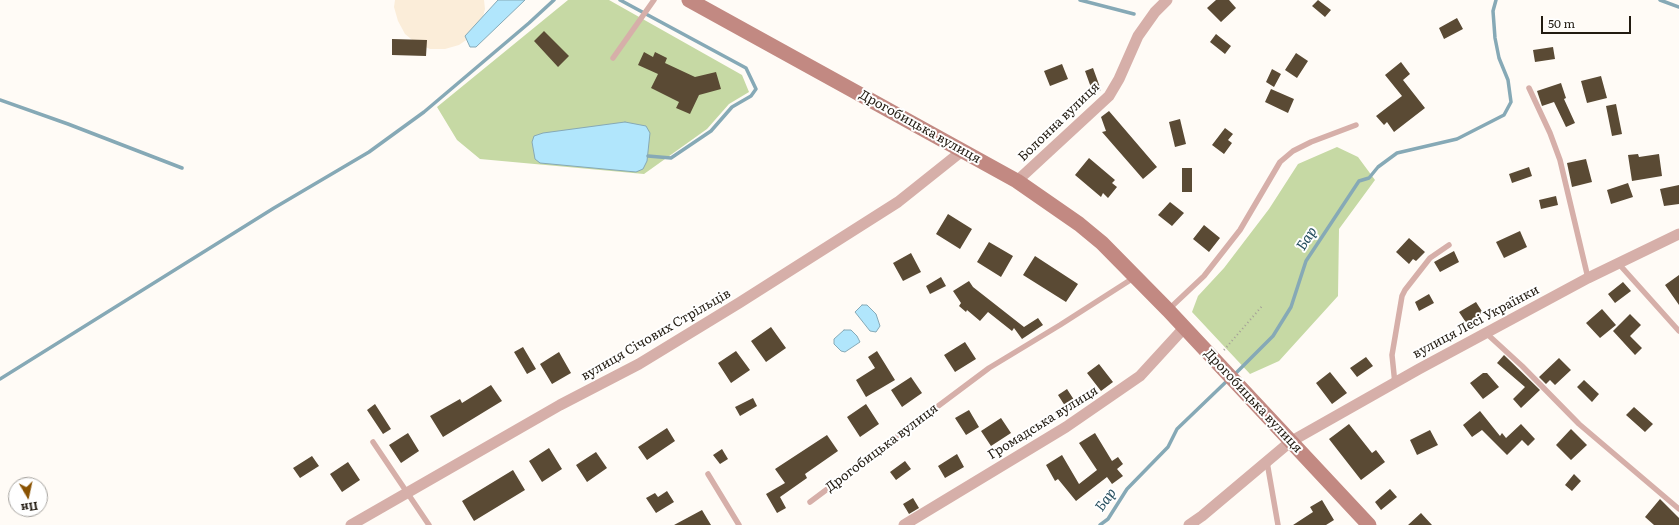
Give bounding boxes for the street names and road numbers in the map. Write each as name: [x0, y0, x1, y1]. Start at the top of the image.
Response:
street label: Болонна вулиця: [1015, 79, 1103, 165]
street label: Дрогобицька вулиця: [856, 87, 984, 167]
street label: вулиця Лесі Українки: [1410, 282, 1542, 362]
street label: вулиця Січових Стрільців: [579, 286, 733, 384]
street label: Дрогобицька вулиця: [1201, 346, 1305, 456]
street label: Громадська вулиця: [985, 383, 1101, 463]
street label: Дрогобицька вулиця: [823, 401, 941, 495]

